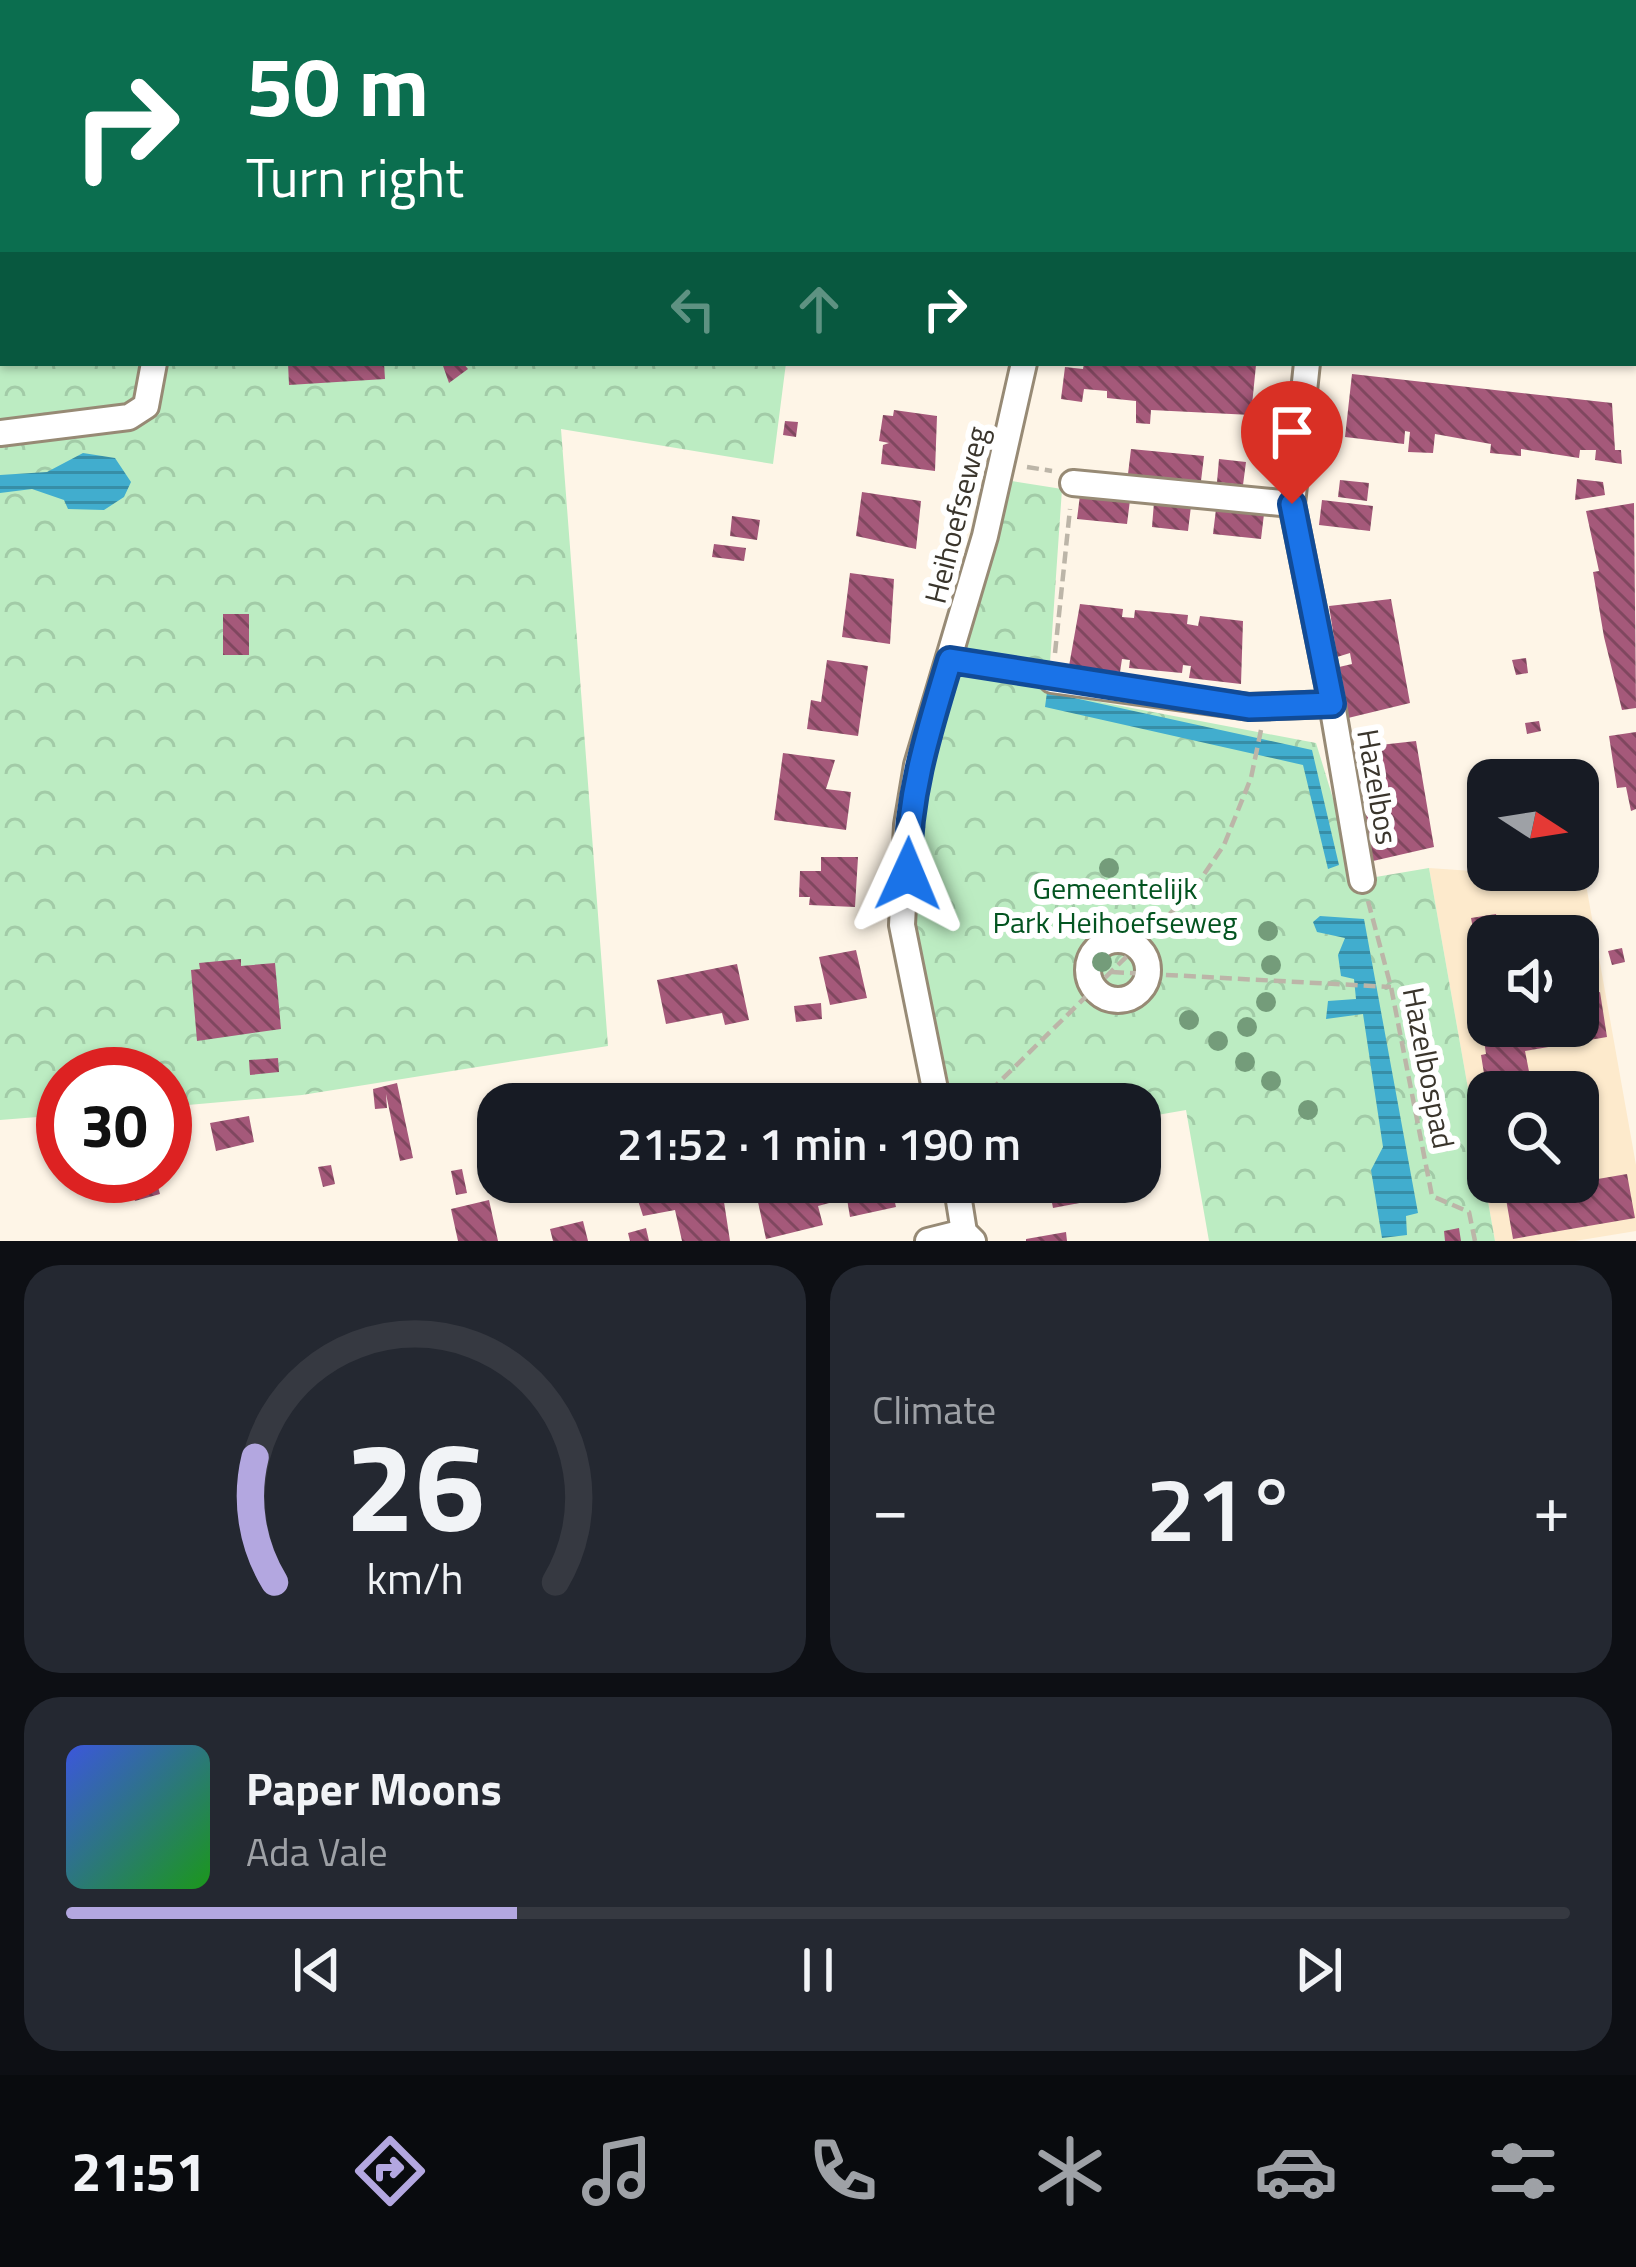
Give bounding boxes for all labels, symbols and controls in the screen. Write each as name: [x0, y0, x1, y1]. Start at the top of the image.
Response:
text: 50 m: [246, 21, 429, 149]
icon: right: [48, 48, 204, 204]
text: Turn right: [246, 136, 464, 218]
icon: left: [660, 276, 726, 342]
icon: ahead: [786, 276, 852, 342]
icon: right: [912, 276, 978, 342]
pin: [1241, 381, 1343, 504]
icon: arrive: [1259, 399, 1325, 465]
street label: Heihoefseweg: [912, 421, 1000, 608]
street label: Hazelbos: [1345, 725, 1411, 848]
north arrow: [1467, 759, 1599, 891]
map controls: [1467, 759, 1599, 1203]
position arrow: [845, 811, 971, 937]
park label: Gemeentelijk Park Heihoefseweg: [992, 865, 1238, 945]
button: sound: [1467, 915, 1599, 1047]
street label: Hazelbospad: [1391, 983, 1467, 1152]
speed limit sign: 30: [36, 1047, 192, 1203]
button: search: [1467, 1071, 1599, 1203]
text: 21:52 · 1 min · 190 m: [617, 1109, 1021, 1177]
text: Climate: [872, 1380, 996, 1439]
text: 26: [345, 1390, 485, 1579]
text: 21°: [1145, 1439, 1297, 1576]
text: −: [872, 1457, 909, 1558]
text: +: [1533, 1457, 1570, 1558]
text: km/h: [366, 1545, 464, 1611]
text: Paper Moons: [246, 1754, 502, 1822]
text: Ada Vale: [246, 1822, 388, 1881]
icon: previous: [284, 1937, 350, 2003]
icon: pause: [785, 1937, 851, 2003]
icon: next: [1286, 1937, 1352, 2003]
icon: directions: [348, 2129, 432, 2213]
icon: music: [575, 2129, 659, 2213]
icon: phone: [801, 2129, 885, 2213]
icon: climate: [1028, 2129, 1112, 2213]
icon: car: [1254, 2129, 1338, 2213]
icon: filters: [1481, 2129, 1565, 2213]
text: 21:51: [71, 2130, 206, 2212]

